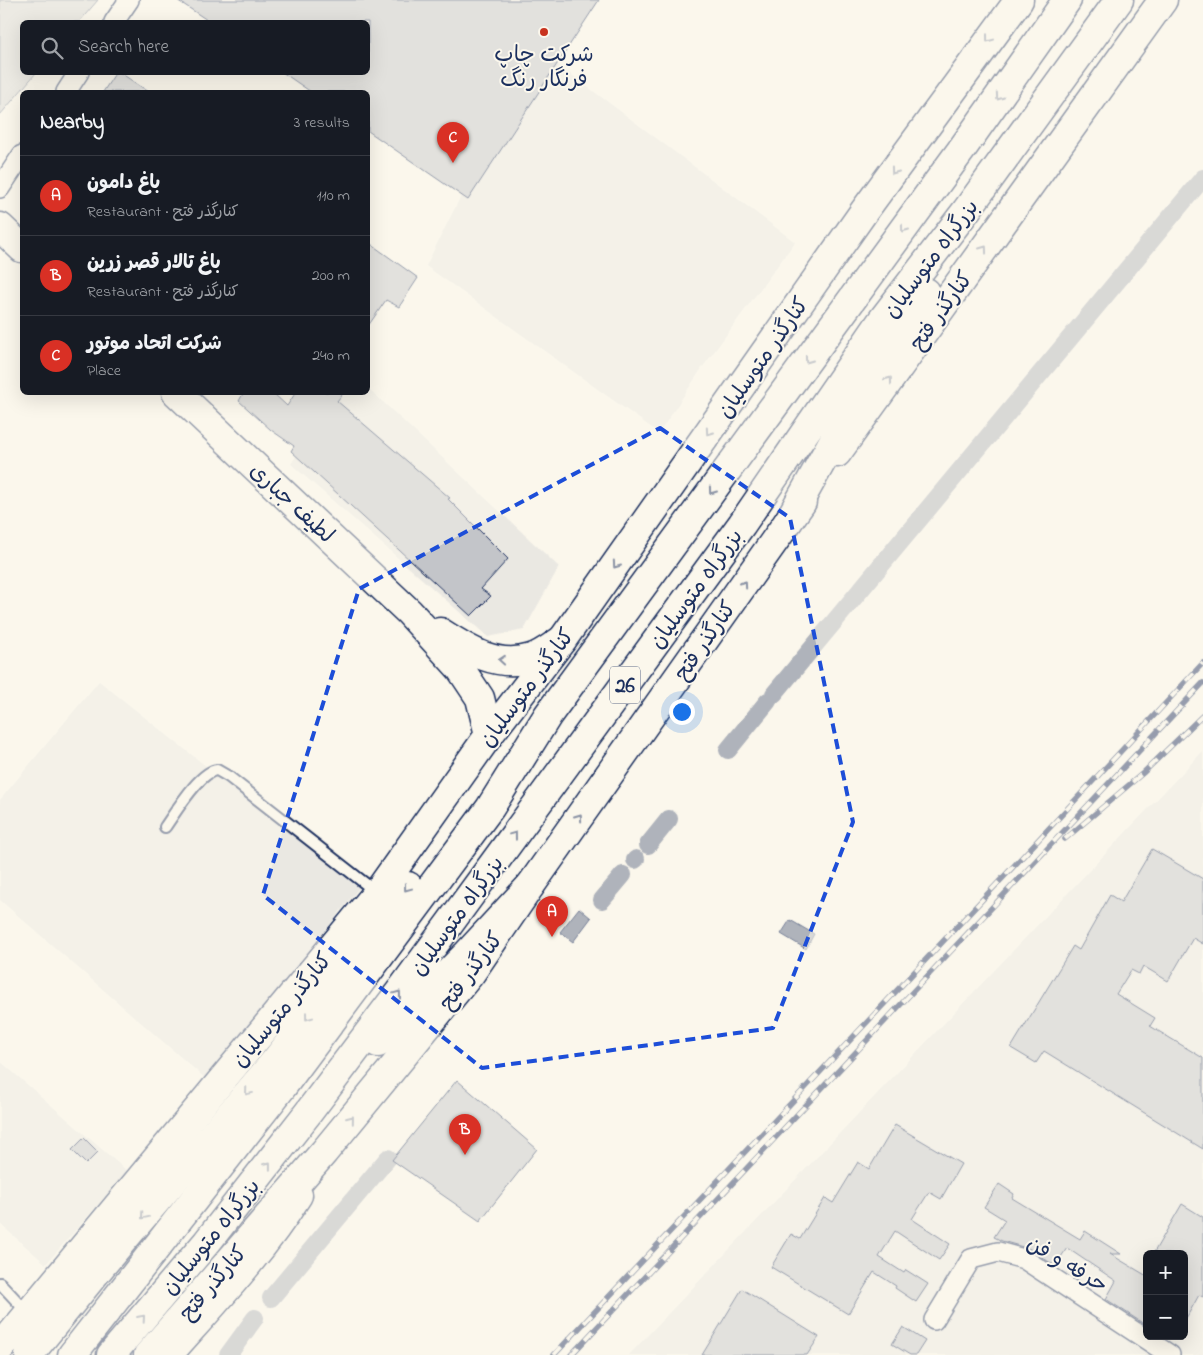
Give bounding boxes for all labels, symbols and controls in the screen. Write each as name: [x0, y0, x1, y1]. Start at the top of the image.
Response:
search box: [20, 20, 370, 75]
marker: شرکت چاپ فرنگار رنگ: [538, 26, 550, 38]
one-way arrow: [987, 33, 995, 42]
icon: search: [38, 34, 66, 62]
text: Search here: [78, 34, 169, 61]
place label: شرکت چاپ فرنگار رنگ: [494, 40, 594, 97]
one-way arrow: [996, 91, 1005, 101]
text: Nearby: [40, 108, 104, 138]
text: 3 results: [294, 111, 350, 135]
pin: C: [437, 122, 469, 163]
one-way arrow: [891, 165, 900, 174]
text: باغ دامون: [87, 170, 160, 197]
text: A: [51, 184, 61, 208]
text: 110 m: [316, 184, 350, 208]
street label: بزرگراه متوسلیان: [877, 194, 988, 326]
text: Restaurant · کنارگذر فتح: [87, 200, 239, 224]
one-way arrow: [901, 223, 909, 232]
one-way arrow: [978, 245, 987, 254]
text: باغ تالار قصر زرین: [87, 250, 221, 277]
text: B: [51, 264, 61, 288]
text: 200 m: [312, 264, 350, 288]
street label: کنارگذر فتح: [903, 266, 982, 358]
text: Restaurant · کنارگذر فتح: [87, 280, 239, 304]
street label: کنارگذر متوسلیان: [711, 292, 818, 426]
text: شرکت اتحاد موتور: [87, 331, 222, 358]
text: C: [52, 344, 60, 368]
text: 240 m: [312, 344, 350, 368]
one-way arrow: [805, 354, 813, 363]
text: Place: [87, 359, 121, 383]
one-way arrow: [883, 377, 892, 386]
one-way arrow: [706, 426, 715, 436]
street label: لطیف جباری: [241, 456, 341, 552]
one-way arrow: [709, 485, 717, 494]
street label: بزرگراه متوسلیان: [643, 523, 752, 657]
one-way arrow: [613, 559, 622, 569]
one-way arrow: [738, 580, 747, 590]
street label: کنارگذر فتح: [667, 595, 746, 688]
street label: کنارگذر متوسلیان: [473, 623, 584, 755]
one-way arrow: [498, 655, 506, 666]
road number: 26: [610, 666, 640, 704]
your location: [669, 699, 695, 725]
one-way arrow: [574, 814, 582, 823]
one-way arrow: [508, 831, 517, 841]
street label: بزرگراه متوسلیان: [404, 850, 513, 984]
one-way arrow: [404, 882, 413, 892]
pin: A: [536, 896, 568, 937]
street label: کنارگذر فتح: [432, 926, 513, 1018]
street label: کنارگذر متوسلیان: [226, 946, 341, 1075]
one-way arrow: [392, 991, 400, 1000]
one-way arrow: [306, 1011, 314, 1020]
one-way arrow: [245, 1086, 254, 1095]
pin: B: [449, 1114, 481, 1155]
one-way arrow: [346, 1116, 355, 1125]
one-way arrow: [262, 1162, 270, 1171]
street label: بزرگراه متوسلیان: [155, 1173, 269, 1303]
one-way arrow: [141, 1210, 149, 1219]
street label: حرفه و فن: [1020, 1229, 1113, 1302]
street label: کنارگذر فتح: [172, 1239, 256, 1329]
map controls: [1143, 1250, 1188, 1340]
button: +: [1143, 1250, 1188, 1295]
button: −: [1143, 1295, 1188, 1340]
one-way arrow: [137, 1315, 145, 1324]

